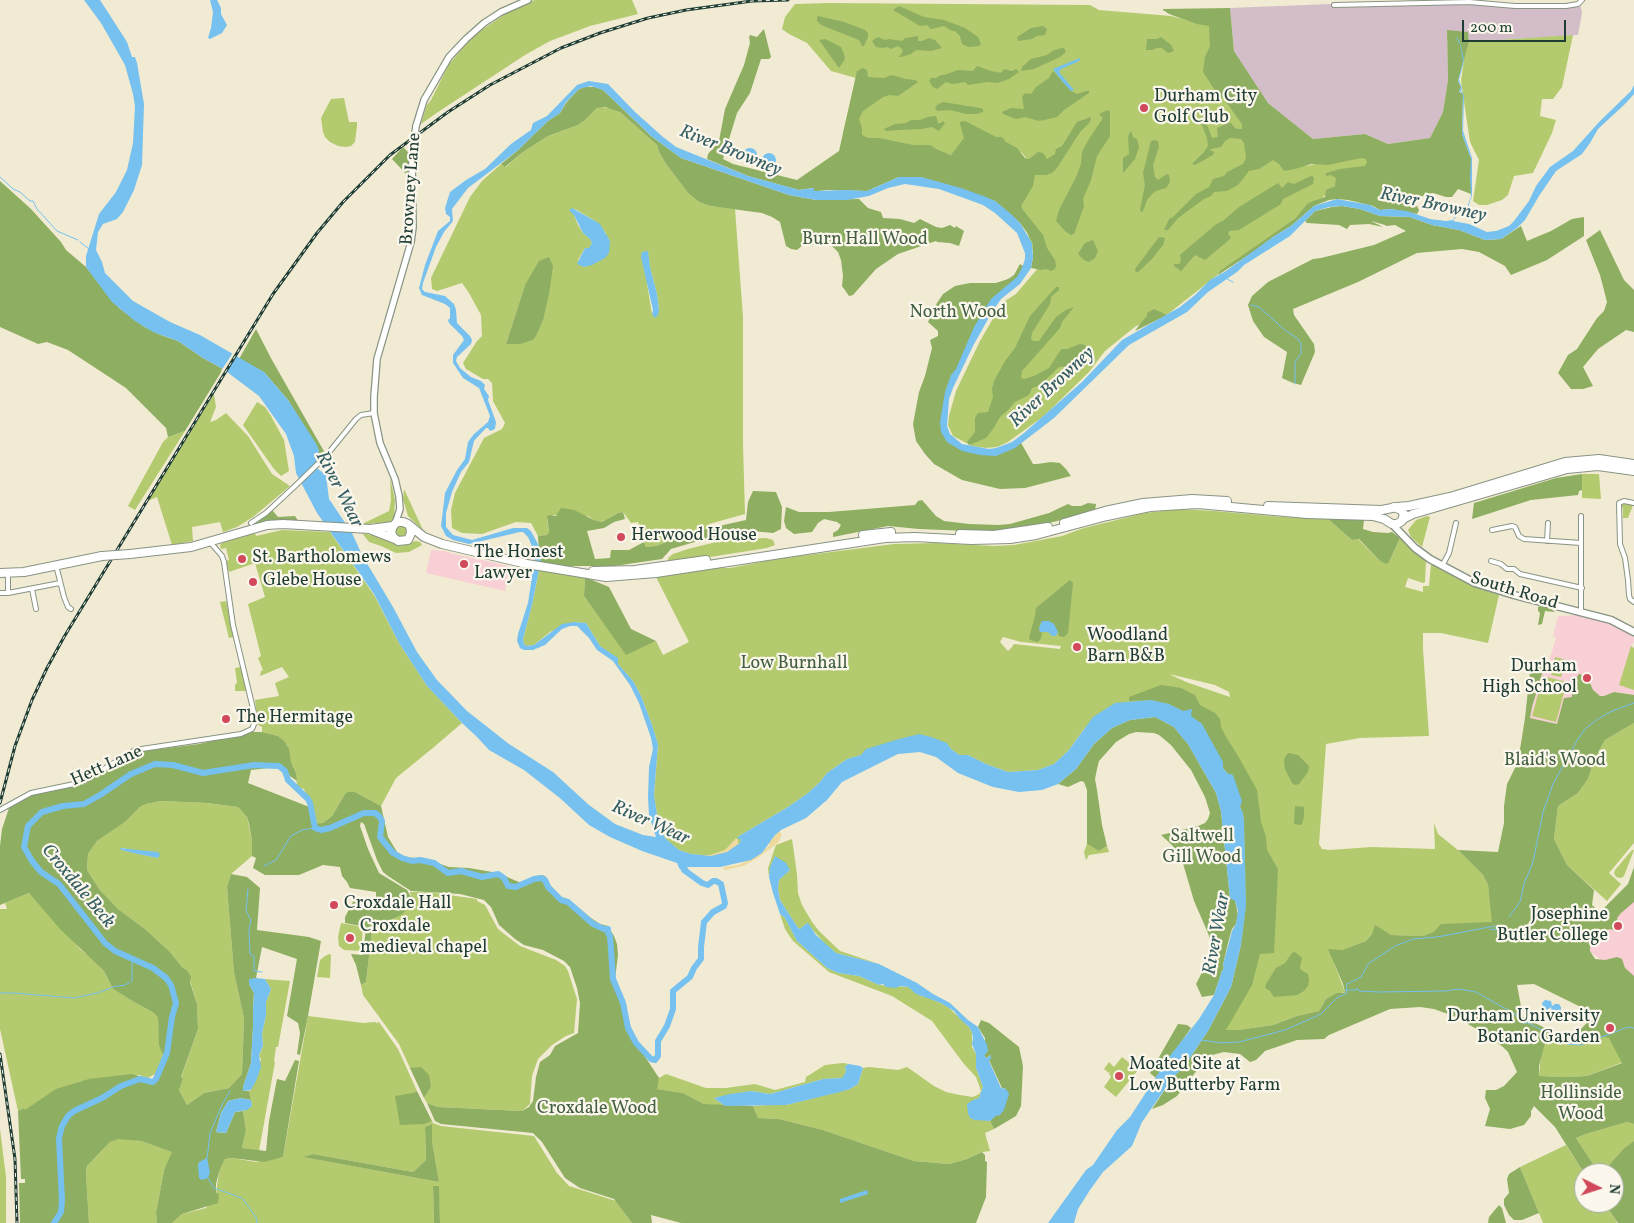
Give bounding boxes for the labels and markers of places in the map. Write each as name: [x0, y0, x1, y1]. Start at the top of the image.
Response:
place label: Durham City Golf Club: [1154, 87, 1257, 130]
marker: Durham City Golf Club: [1138, 102, 1150, 114]
place label: Herwood House: [631, 526, 757, 548]
marker: Herwood House: [615, 531, 627, 543]
place label: The Honest Lawyer: [474, 543, 563, 586]
place label: St. Bartholomews: [252, 548, 391, 570]
marker: St. Bartholomews: [236, 553, 248, 565]
marker: The Honest Lawyer: [458, 558, 470, 570]
place label: Glebe House: [263, 571, 362, 593]
marker: Glebe House: [247, 576, 259, 588]
place label: Woodland Barn B&B: [1087, 626, 1168, 669]
marker: Woodland Barn B&B: [1071, 641, 1083, 653]
place label: Durham High School: [1482, 657, 1577, 700]
marker: Durham High School: [1581, 672, 1593, 684]
place label: The Hermitage: [236, 708, 353, 730]
marker: The Hermitage: [220, 713, 232, 725]
place label: Croxdale Hall: [344, 894, 451, 916]
marker: Croxdale Hall: [328, 899, 340, 911]
place label: Josephine Butler College: [1497, 905, 1608, 948]
place label: Croxdale medieval chapel: [360, 917, 487, 960]
marker: Josephine Butler College: [1612, 920, 1624, 932]
marker: Croxdale medieval chapel: [344, 932, 356, 944]
place label: Durham University Botanic Garden: [1447, 1007, 1600, 1050]
marker: Durham University Botanic Garden: [1604, 1022, 1616, 1034]
place label: Moated Site at Low Butterby Farm: [1129, 1055, 1280, 1098]
marker: Moated Site at Low Butterby Farm: [1113, 1070, 1125, 1082]

